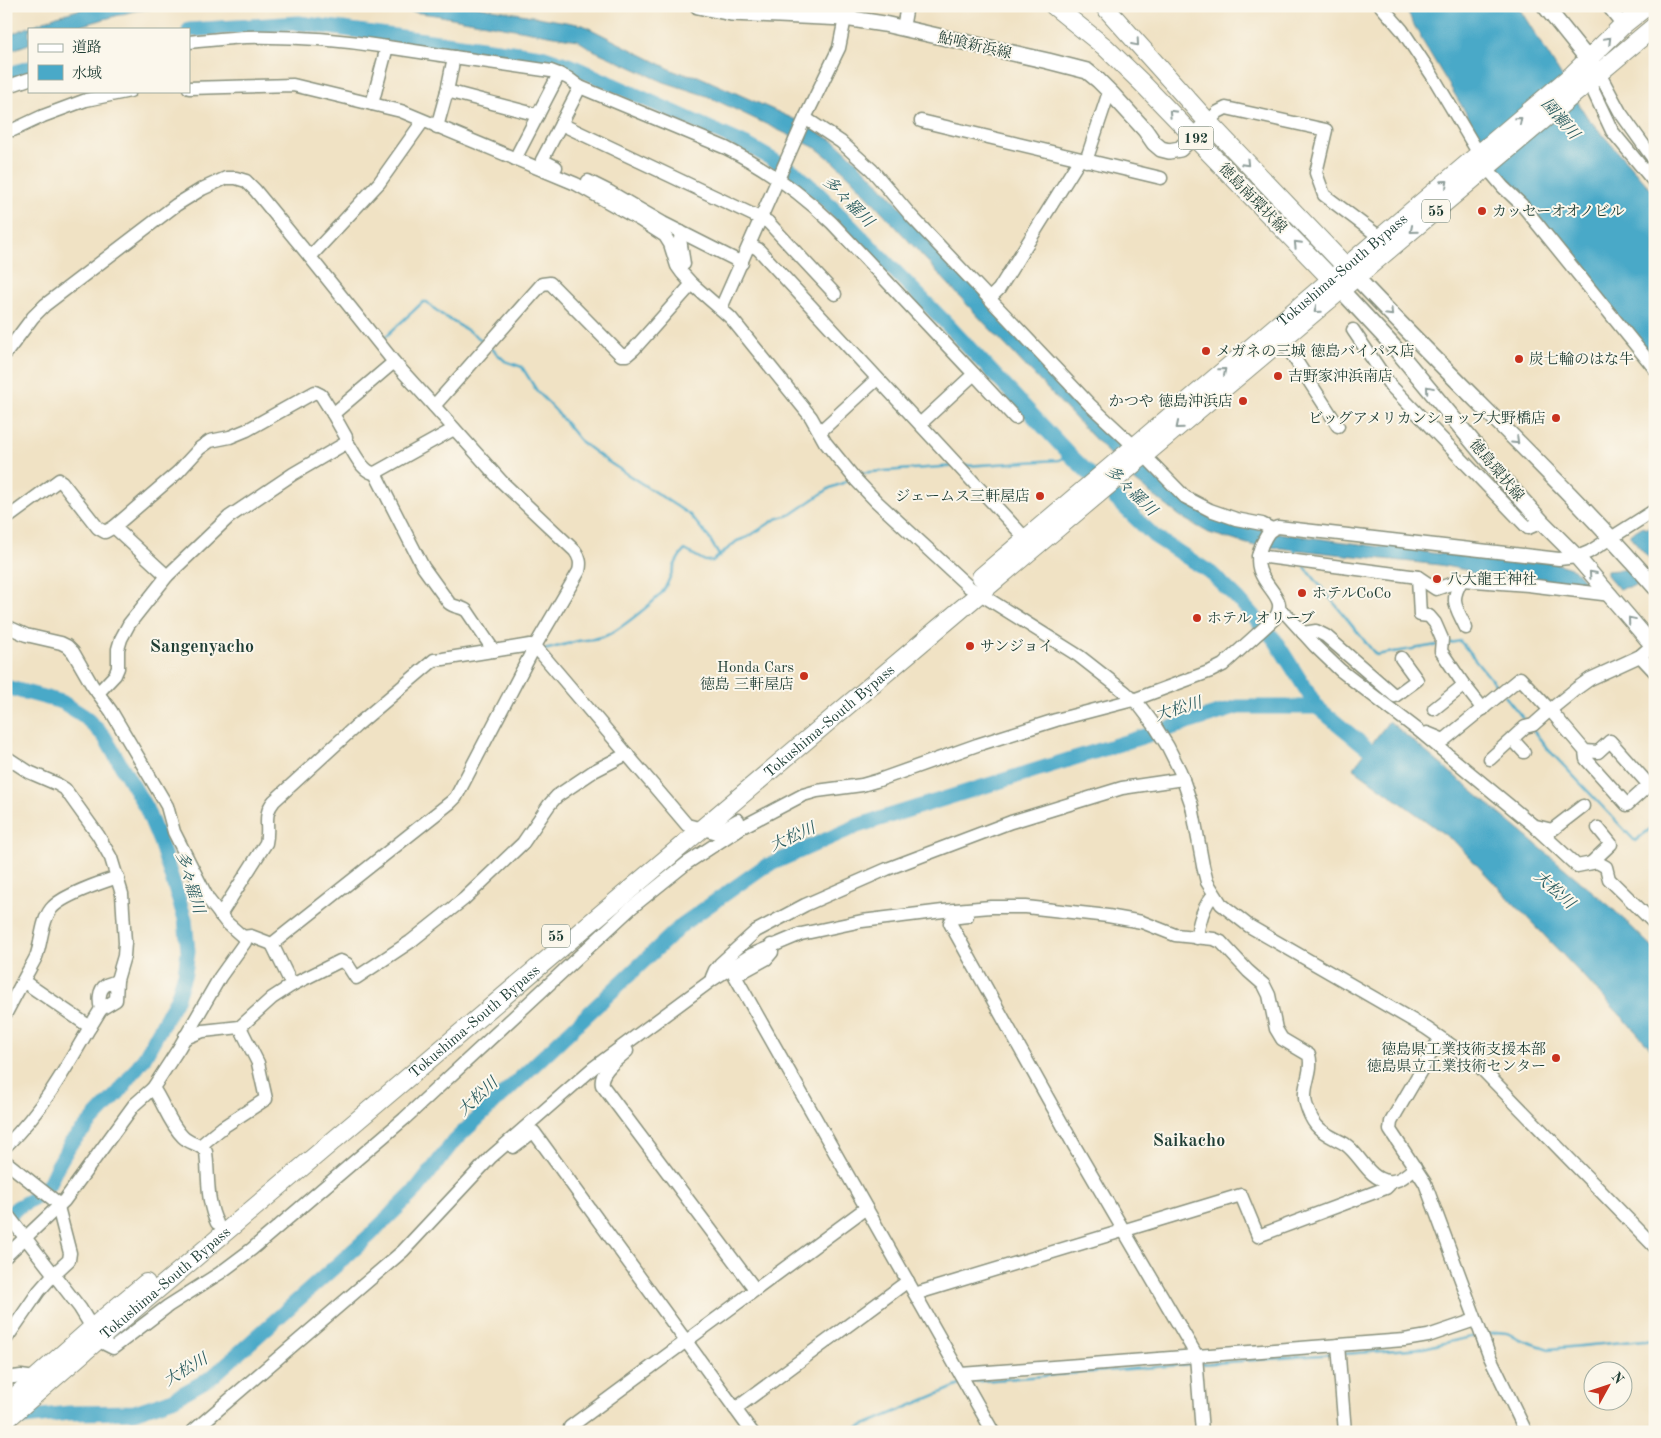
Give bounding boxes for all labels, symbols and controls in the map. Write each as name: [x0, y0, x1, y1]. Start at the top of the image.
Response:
legend: [28, 28, 190, 92]
street label: 鮎喰新浜線: [936, 29, 1013, 62]
one-way arrow: [1131, 37, 1139, 46]
one-way arrow: [1602, 37, 1611, 46]
text: 道路: [72, 39, 102, 56]
text: 水域: [72, 65, 102, 82]
water label: 園瀬川: [1538, 95, 1584, 144]
one-way arrow: [1169, 110, 1178, 119]
one-way arrow: [1513, 117, 1522, 126]
road number: 192: [1178, 126, 1214, 150]
one-way arrow: [1240, 157, 1249, 166]
street label: 徳島南環状線: [1215, 160, 1290, 237]
water label: 多々羅川: [819, 173, 879, 232]
one-way arrow: [1439, 180, 1448, 189]
road number: 55: [1422, 200, 1450, 222]
place label: カッセーオオノビル: [1492, 204, 1625, 220]
marker: カッセーオオノビル: [1476, 205, 1488, 217]
street label: Tokushima-South Bypass: [1275, 212, 1411, 331]
one-way arrow: [1409, 224, 1418, 233]
one-way arrow: [1294, 240, 1303, 249]
one-way arrow: [1314, 305, 1323, 313]
one-way arrow: [1384, 307, 1393, 316]
place label: メガネの三城 徳島バイパス店: [1216, 343, 1415, 360]
marker: メガネの三城 徳島バイパス店: [1200, 345, 1212, 357]
place label: 炭七輪のはな牛: [1529, 351, 1634, 368]
marker: 炭七輪のはな牛: [1513, 353, 1525, 365]
one-way arrow: [1218, 368, 1227, 377]
place label: 吉野家沖浜南店: [1288, 368, 1393, 385]
marker: 吉野家沖浜南店: [1272, 370, 1284, 382]
one-way arrow: [1426, 386, 1435, 395]
place label: かつや 徳島沖浜店: [1109, 393, 1233, 410]
marker: かつや 徳島沖浜店: [1237, 395, 1249, 407]
place label: ビッグアメリカンショップ大野橋店: [1308, 410, 1546, 427]
marker: ビッグアメリカンショップ大野橋店: [1550, 412, 1562, 424]
one-way arrow: [1176, 420, 1185, 429]
one-way arrow: [1511, 435, 1520, 444]
street label: 徳島環状線: [1466, 436, 1527, 505]
water label: 多々羅川: [1102, 462, 1162, 521]
place label: ジェームス三軒屋店: [895, 488, 1030, 505]
marker: ジェームス三軒屋店: [1034, 490, 1046, 502]
place label: 八大龍王神社: [1447, 571, 1537, 588]
one-way arrow: [1589, 571, 1598, 580]
marker: 八大龍王神社: [1431, 573, 1443, 585]
place label: ホテルCoCo: [1312, 586, 1391, 602]
marker: ホテルCoCo: [1296, 587, 1308, 599]
place label: ホテル オリーブ: [1207, 610, 1315, 627]
marker: ホテル オリーブ: [1191, 612, 1203, 624]
one-way arrow: [1629, 617, 1637, 626]
district label: Sangenyacho: [150, 638, 254, 656]
place label: サンジョイ: [980, 639, 1054, 655]
marker: サンジョイ: [964, 640, 976, 652]
place label: Honda Cars 徳島 三軒屋店: [700, 661, 794, 693]
street label: Tokushima-South Bypass: [762, 663, 898, 781]
marker: Honda Cars 徳島 三軒屋店: [798, 670, 810, 682]
water label: 大松川: [1153, 693, 1206, 725]
water label: 大松川: [767, 818, 820, 855]
water label: 多々羅川: [172, 849, 209, 917]
water label: 大松川: [1530, 867, 1580, 914]
road number: 55: [542, 924, 570, 948]
street label: Tokushima-South Bypass: [407, 963, 543, 1082]
place label: 徳島県工業技術支援本部 徳島県立工業技術センター: [1367, 1041, 1546, 1075]
marker: 徳島県工業技術支援本部 徳島県立工業技術センター: [1550, 1052, 1562, 1064]
water label: 大松川: [454, 1072, 503, 1120]
district label: Saikacho: [1153, 1132, 1225, 1150]
street label: Tokushima-South Bypass: [98, 1225, 234, 1343]
water label: 大松川: [160, 1349, 212, 1390]
north arrow: [1584, 1360, 1634, 1410]
text: N: [1608, 1370, 1626, 1387]

